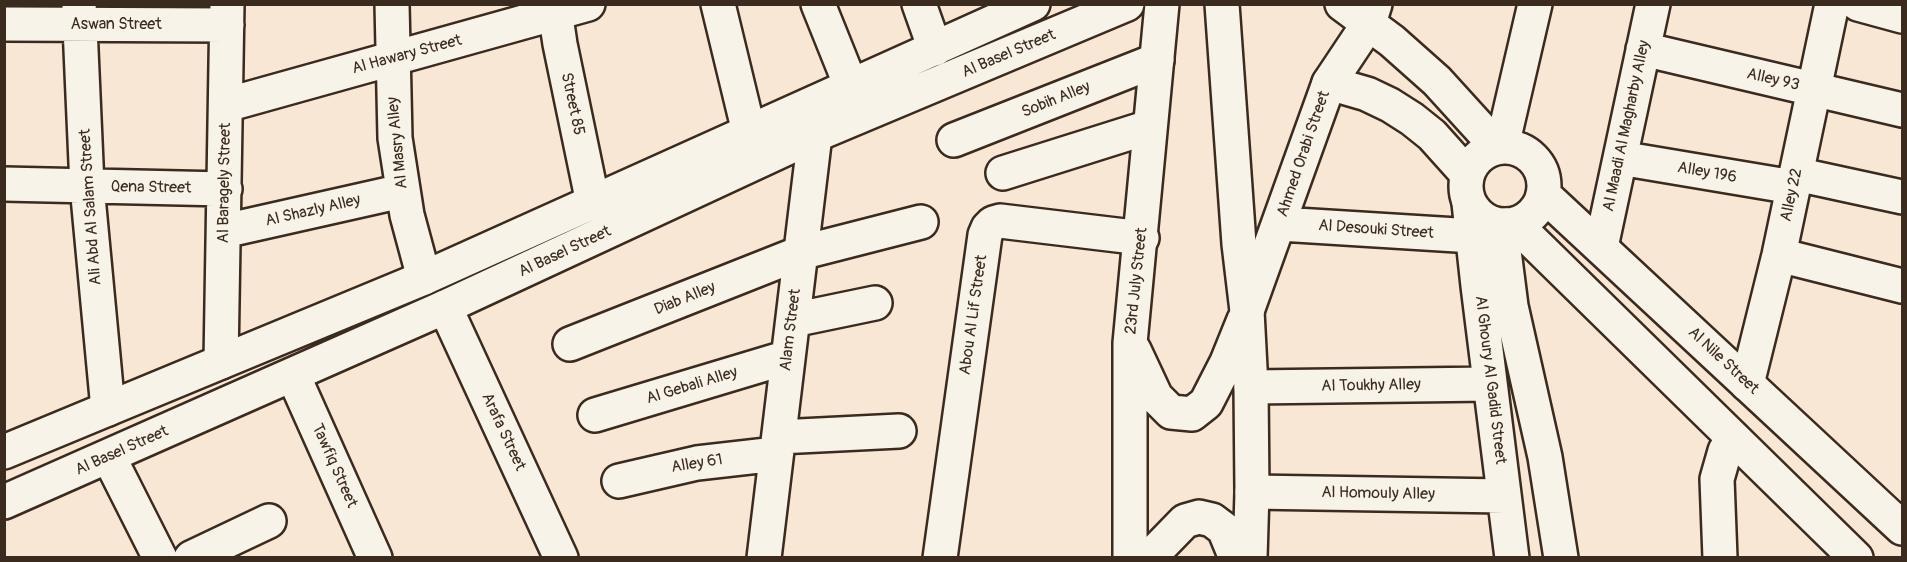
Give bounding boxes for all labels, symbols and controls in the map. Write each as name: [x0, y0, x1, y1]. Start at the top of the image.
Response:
street label: Aswan Street: [70, 15, 162, 35]
street label: Al Basel Street: [959, 26, 1059, 82]
street label: Al Hawary Street: [350, 31, 464, 79]
street label: Al Maadi Al Magharby Alley: [1599, 39, 1655, 213]
street label: Alley 93: [1745, 65, 1801, 95]
street label: Street 85: [556, 71, 588, 137]
street label: Sobih Alley: [1019, 78, 1093, 122]
street label: Ahmed Orabi Street: [1273, 88, 1335, 220]
street label: Al Masry Alley: [384, 96, 412, 190]
street label: Al Baragely Street: [214, 122, 236, 244]
street label: Ali Abd Al Salam Street: [76, 128, 106, 286]
street label: Alley 196: [1676, 158, 1738, 188]
street label: Alley 22: [1777, 167, 1807, 223]
street label: Qena Street: [110, 178, 192, 198]
street label: Al Shazly Alley: [264, 191, 362, 231]
street label: Al Desouki Street: [1318, 216, 1434, 244]
street label: Al Basel Street: [516, 222, 614, 282]
street label: 23rd July Street: [1122, 227, 1152, 335]
street label: Abou Al Lif Street: [956, 254, 992, 376]
street label: Diab Alley: [652, 278, 718, 320]
street label: Alam Street: [776, 288, 806, 372]
street label: Al Ghoury Al Gadid Street: [1470, 295, 1510, 465]
street label: Al Nile Street: [1684, 323, 1762, 399]
street label: Al Gebali Alley: [644, 363, 740, 409]
street label: Al Toukhy Alley: [1321, 376, 1421, 396]
street label: Arafa Street: [477, 390, 529, 474]
street label: Tawfiq Street: [307, 421, 361, 511]
street label: Al Basel Street: [72, 422, 172, 480]
street label: Alley 61: [670, 450, 724, 478]
street label: Al Homouly Alley: [1321, 483, 1435, 505]

